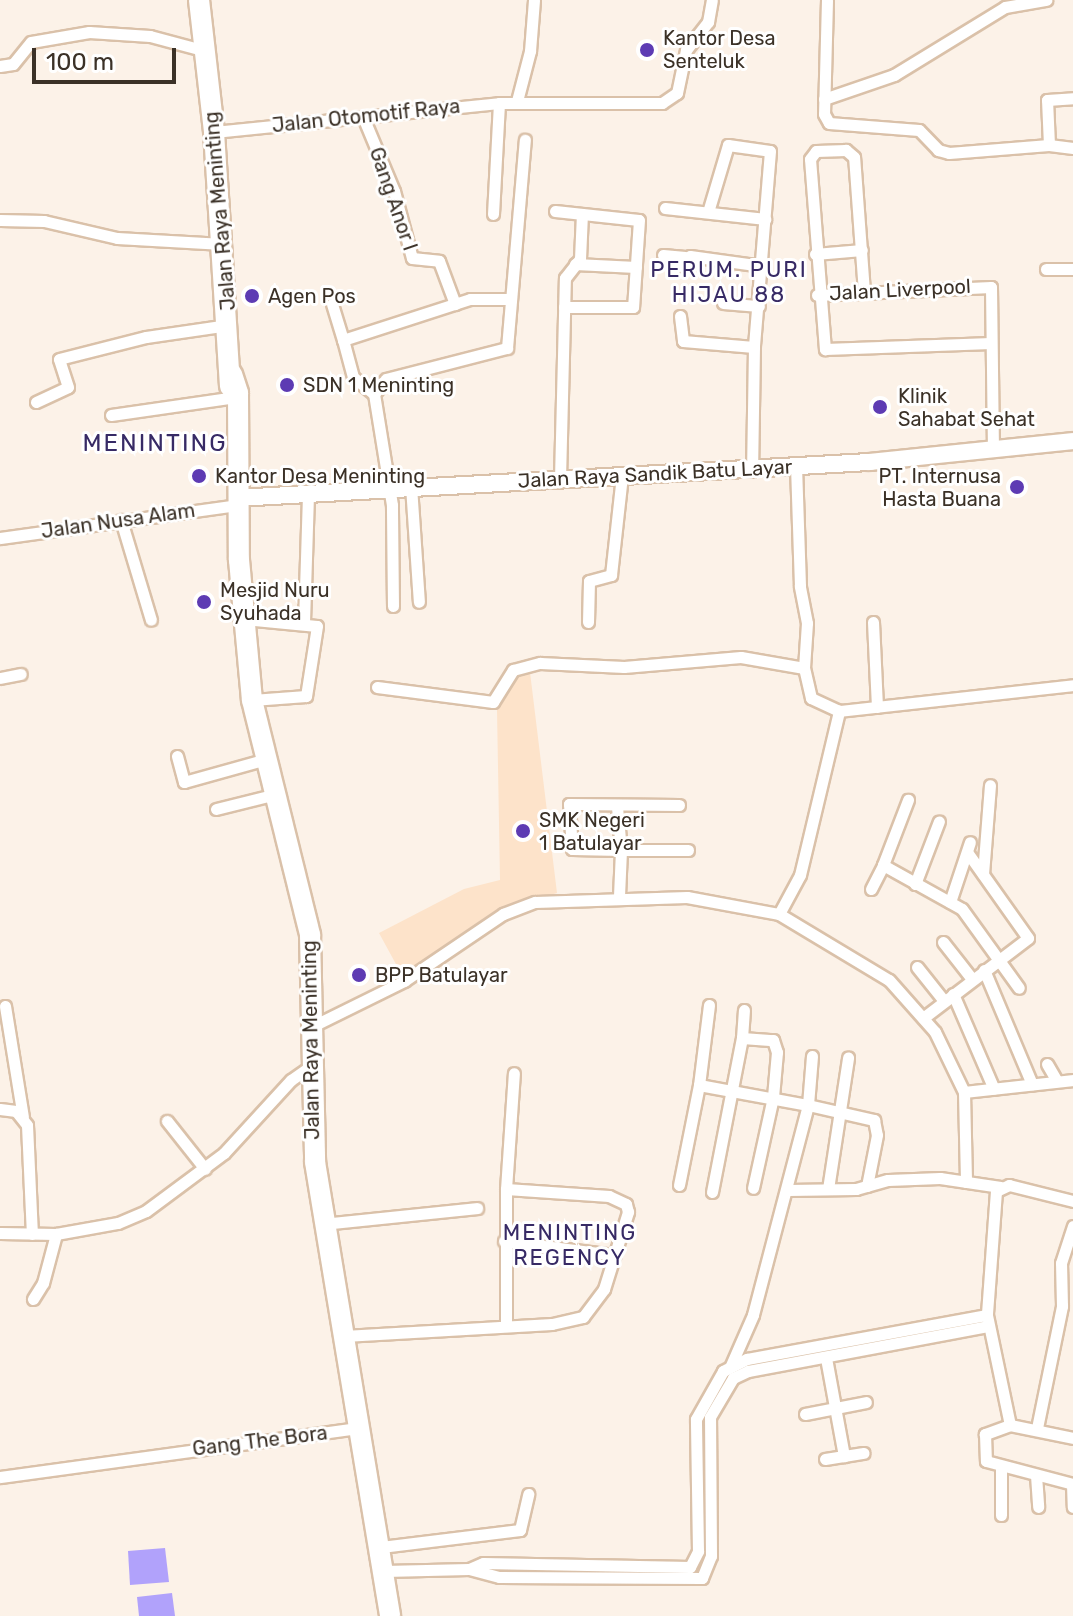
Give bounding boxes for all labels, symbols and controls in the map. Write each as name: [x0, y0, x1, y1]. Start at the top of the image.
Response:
place label: Kantor Desa Senteluk: [663, 26, 776, 73]
scale bar: [36, 32, 180, 82]
marker: Kantor Desa Senteluk: [638, 41, 656, 59]
text: 100 m: [46, 48, 114, 76]
street label: Jalan Otomotif Raya: [271, 94, 461, 138]
street label: Jalan Raya Meninting: [199, 110, 241, 312]
street label: Gang Anor I: [364, 144, 422, 254]
district label: PERUM. PURI HIJAU 88: [650, 256, 808, 308]
street label: Jalan Liverpool: [829, 274, 971, 306]
place label: Agen Pos: [268, 284, 356, 308]
marker: Agen Pos: [243, 287, 261, 305]
place label: SDN 1 Meninting: [303, 373, 454, 397]
marker: SDN 1 Meninting: [278, 376, 296, 394]
place label: Klinik Sahabat Sehat: [898, 384, 1035, 431]
marker: Klinik Sahabat Sehat: [869, 396, 891, 418]
district label: MENINTING: [83, 430, 227, 458]
street label: Jalan Raya Sandik Batu Layar: [517, 455, 793, 493]
place label: Kantor Desa Meninting: [215, 464, 426, 488]
place label: PT. Internusa Hasta Buana: [878, 464, 1001, 511]
marker: Kantor Desa Meninting: [190, 467, 208, 485]
marker: PT. Internusa Hasta Buana: [1008, 478, 1026, 496]
street label: Jalan Nusa Alam: [39, 498, 197, 544]
place label: Mesjid Nuru Syuhada: [220, 578, 330, 625]
marker: Mesjid Nuru Syuhada: [195, 593, 213, 611]
place label: SMK Negeri 1 Batulayar: [539, 808, 645, 855]
marker: SMK Negeri 1 Batulayar: [514, 822, 532, 840]
street label: Jalan Raya Meninting: [297, 940, 325, 1140]
place label: BPP Batulayar: [375, 963, 508, 987]
marker: BPP Batulayar: [350, 966, 368, 984]
district label: MENINTING REGENCY: [503, 1219, 637, 1270]
street label: Gang The Bora: [191, 1421, 329, 1461]

